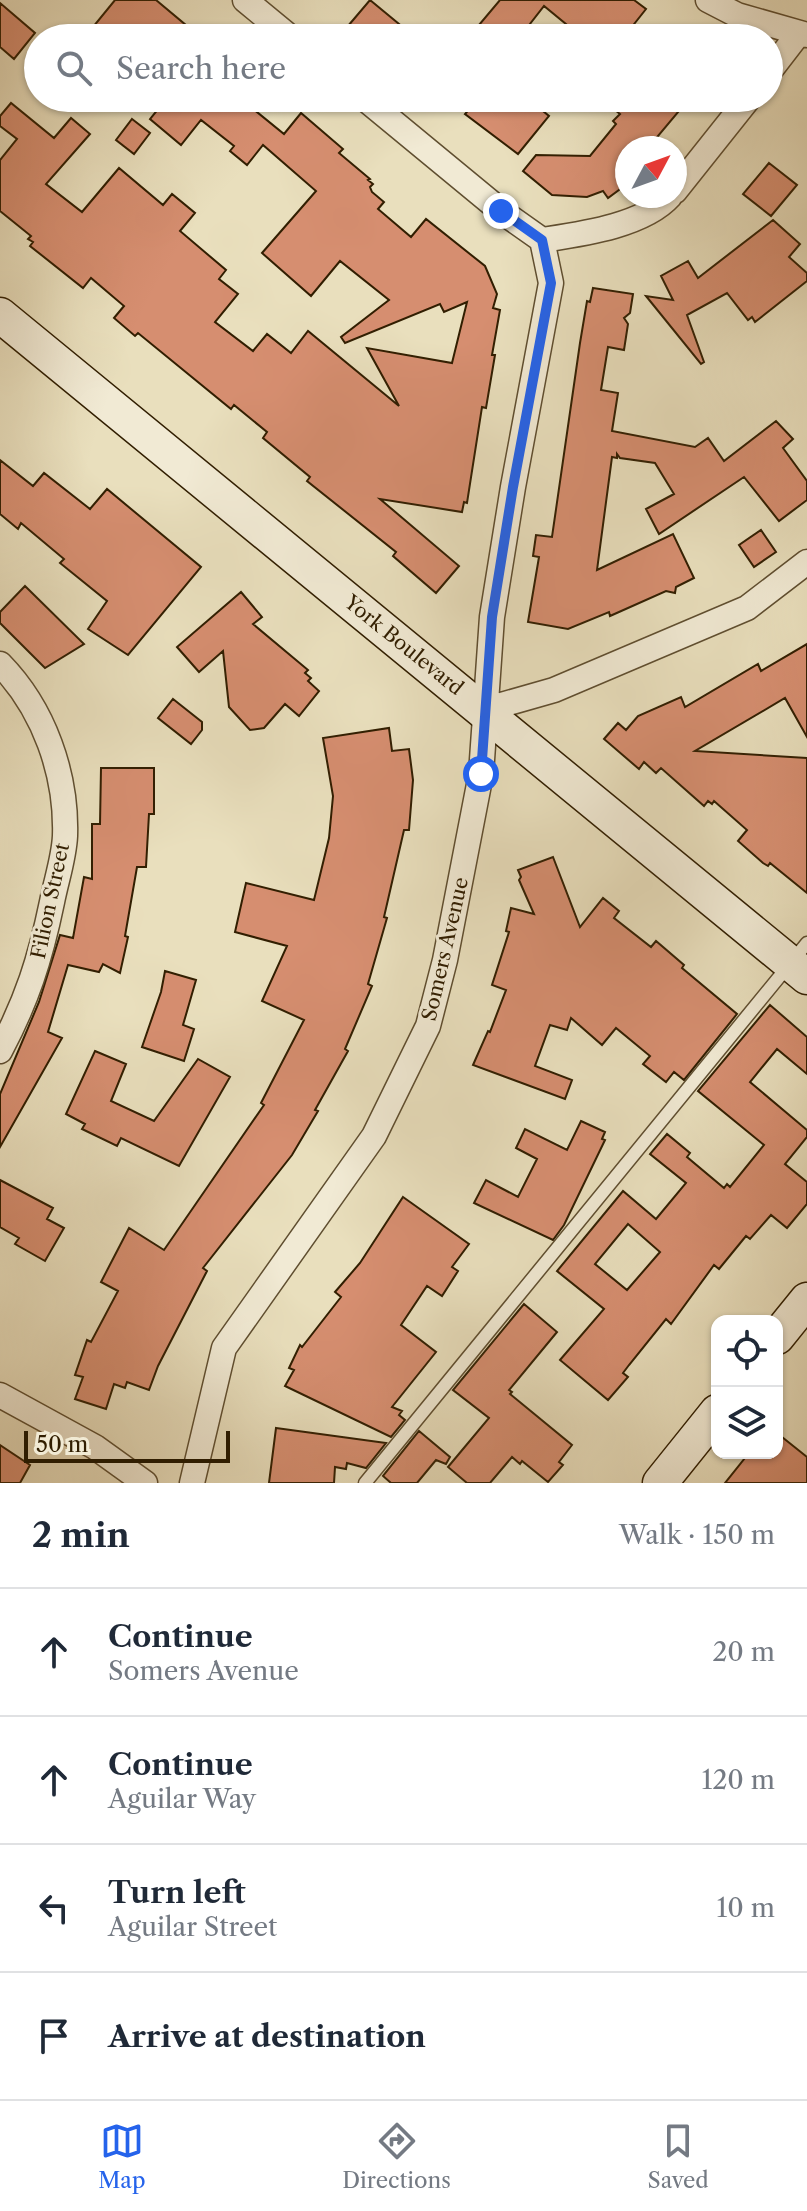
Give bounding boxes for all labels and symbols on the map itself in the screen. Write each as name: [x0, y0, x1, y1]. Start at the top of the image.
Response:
north arrow: [615, 136, 687, 208]
route end: [483, 193, 519, 229]
street label: York Boulevard: [339, 589, 468, 700]
route start: [463, 756, 499, 792]
street label: Filion Street: [26, 841, 74, 961]
street label: Somers Avenue: [417, 875, 473, 1023]
scale bar: [24, 1427, 230, 1463]

